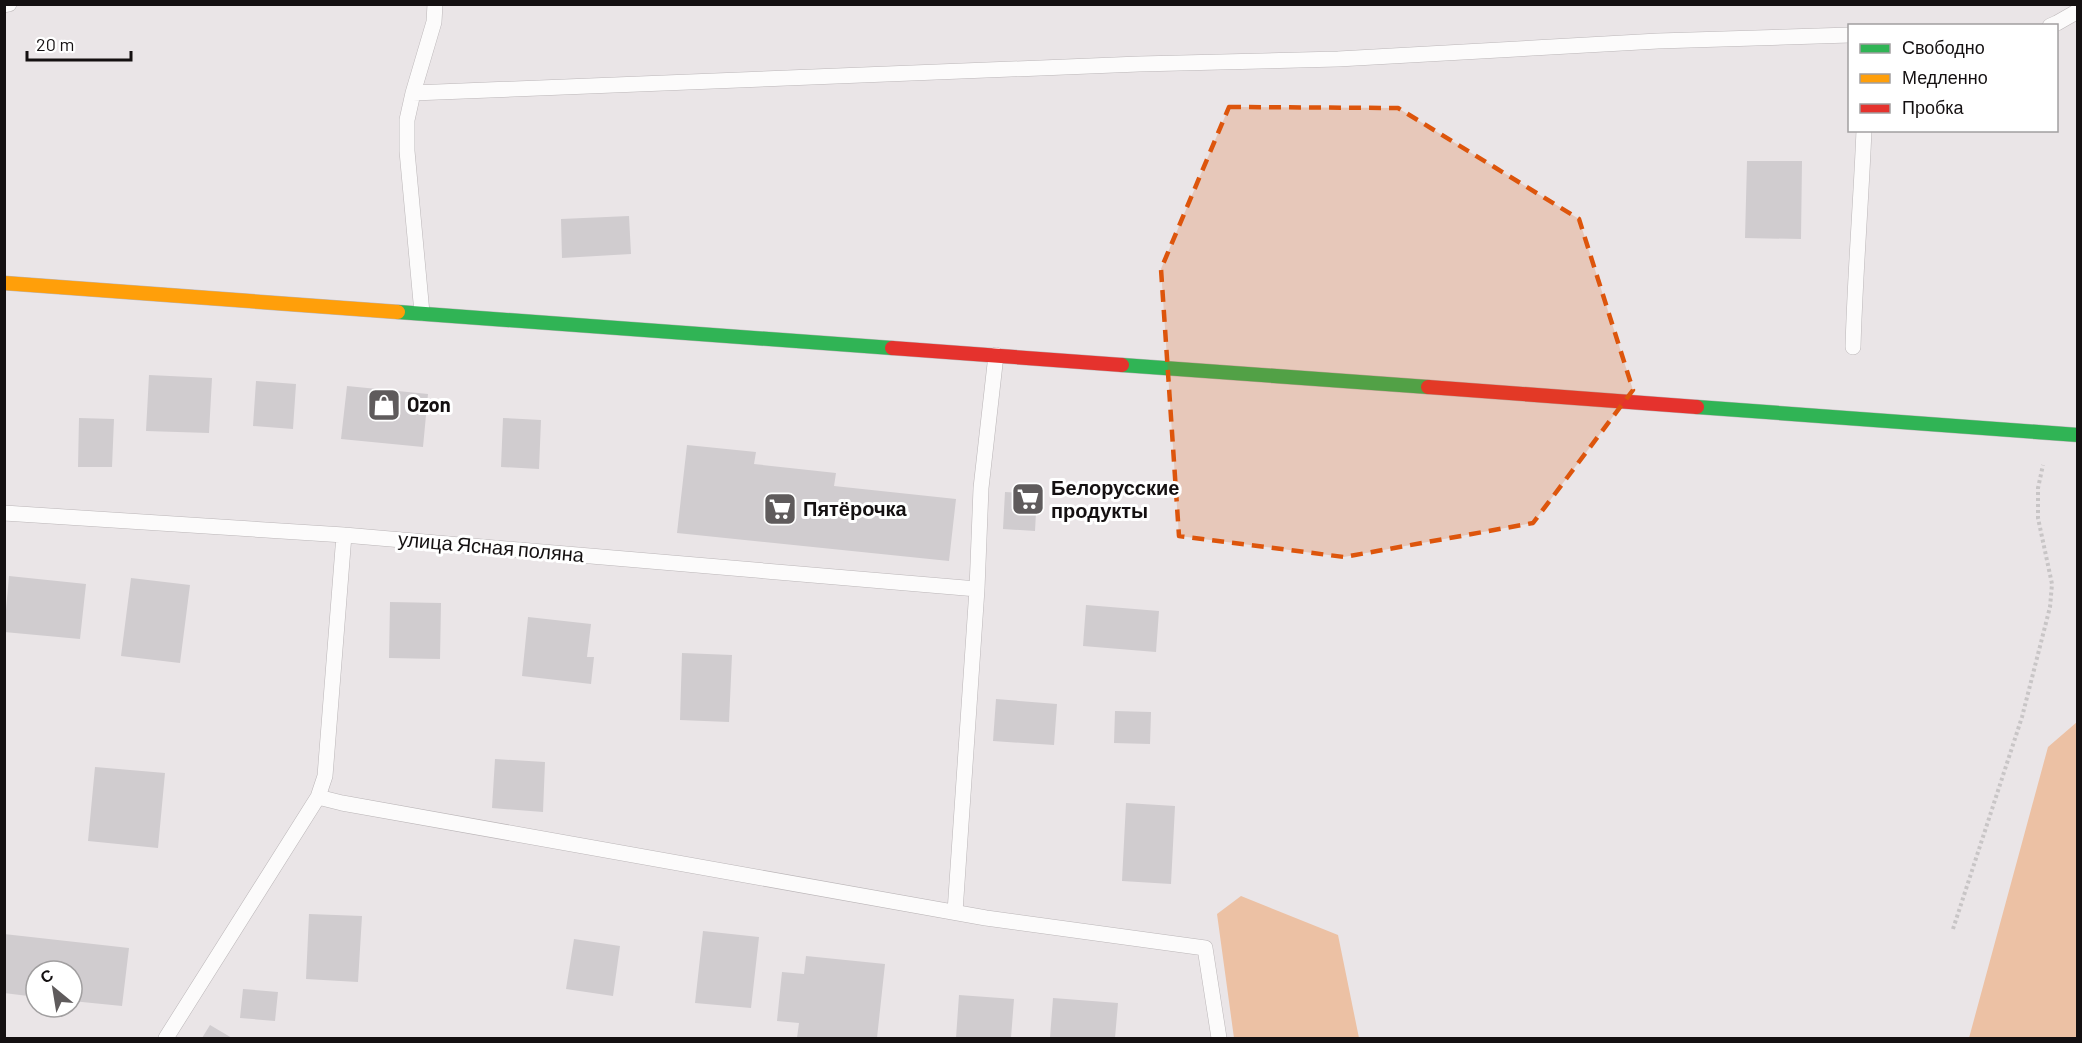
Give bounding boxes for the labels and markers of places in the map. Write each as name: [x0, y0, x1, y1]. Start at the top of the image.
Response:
shop icon: Ozon: [366, 387, 402, 423]
place label: Ozon: [407, 392, 451, 416]
place label: Белорусские продукты: [1051, 475, 1179, 522]
supermarket icon: Белорусские продукты: [1010, 481, 1046, 517]
supermarket icon: Пятёрочка: [762, 491, 798, 527]
place label: Пятёрочка: [803, 496, 908, 520]

